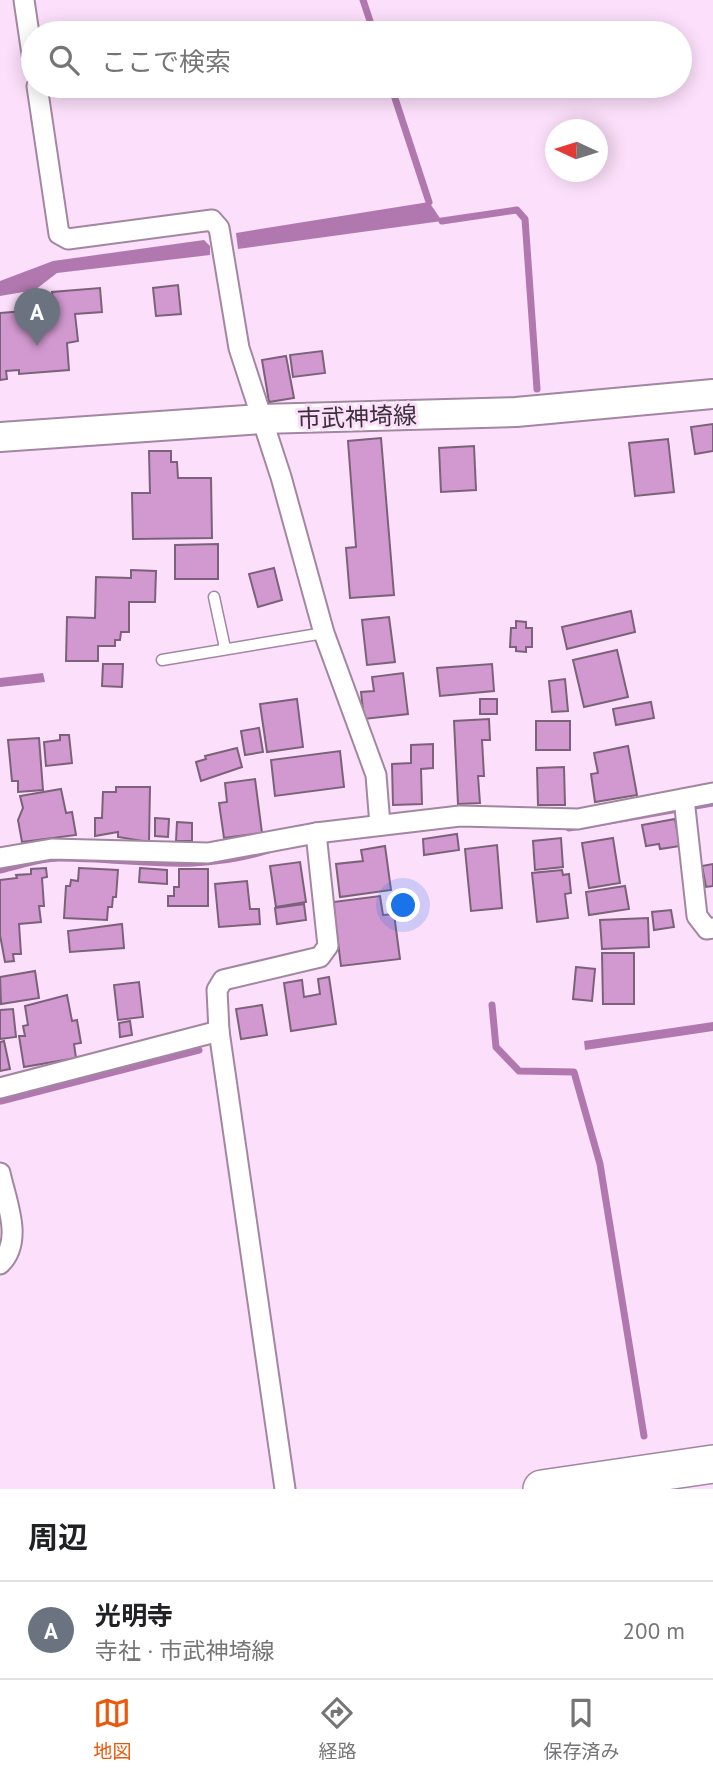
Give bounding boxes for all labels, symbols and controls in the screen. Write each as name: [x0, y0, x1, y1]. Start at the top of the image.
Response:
search box: [21, 21, 692, 98]
icon: search: [45, 41, 83, 79]
text: ここで検索: [101, 45, 231, 78]
north arrow: [545, 119, 608, 182]
pin: A: [14, 288, 60, 346]
street label: 市武神埼線: [296, 399, 418, 435]
your location: [386, 888, 420, 922]
text: 周辺: [28, 1517, 88, 1556]
text: 光明寺: [95, 1599, 173, 1632]
text: A: [44, 1616, 58, 1645]
text: 200 m: [623, 1616, 685, 1645]
text: 寺社 · 市武神埼線: [95, 1636, 274, 1665]
tab: 地図: [93, 1694, 132, 1763]
tab: 経路: [318, 1694, 357, 1763]
tab: 保存済み: [543, 1694, 620, 1763]

